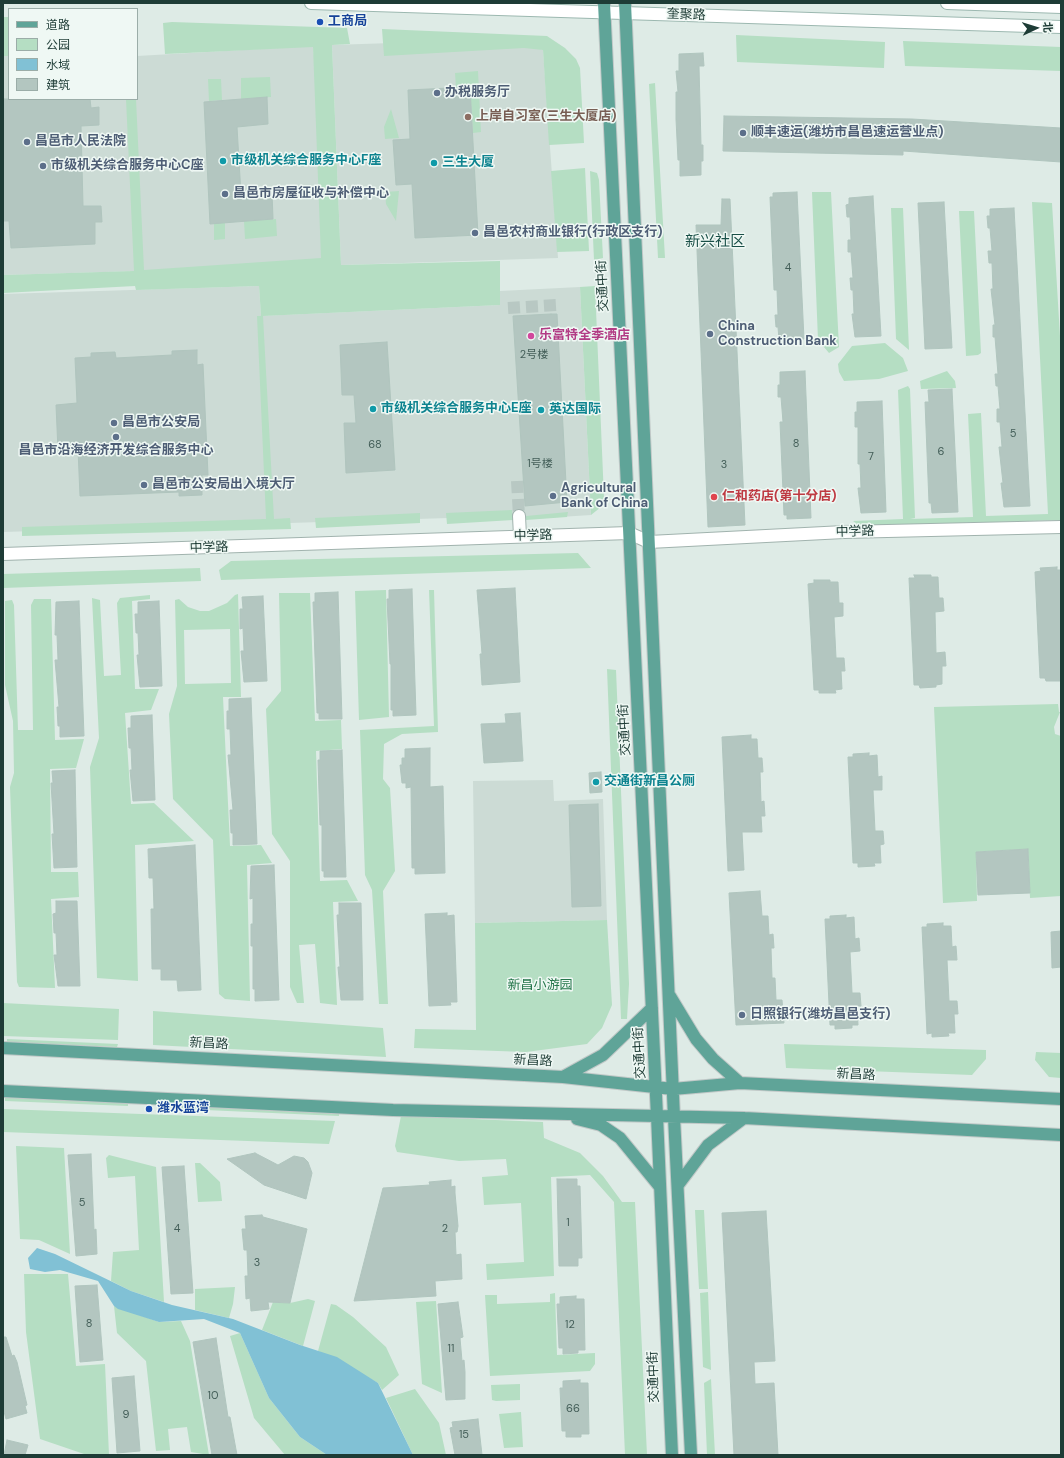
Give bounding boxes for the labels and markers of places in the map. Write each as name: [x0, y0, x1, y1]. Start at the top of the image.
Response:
place label: 工商局: [328, 14, 367, 30]
marker: 工商局: [315, 17, 325, 27]
place label: 办税服务厅: [445, 85, 510, 101]
marker: 办税服务厅: [432, 88, 442, 98]
place label: 上岸自习室(三生大厦店): [476, 109, 617, 125]
marker: 上岸自习室(三生大厦店): [463, 112, 473, 122]
place label: 顺丰速运(潍坊市昌邑速运营业点): [751, 125, 944, 141]
marker: 顺丰速运(潍坊市昌邑速运营业点): [738, 128, 748, 138]
place label: 昌邑市人民法院: [35, 134, 126, 150]
marker: 昌邑市人民法院: [22, 137, 32, 147]
place label: 市级机关综合服务中心F座: [231, 153, 381, 169]
place label: 三生大厦: [442, 155, 494, 171]
marker: 市级机关综合服务中心F座: [218, 156, 228, 166]
place label: 市级机关综合服务中心C座: [51, 158, 204, 174]
marker: 三生大厦: [429, 158, 439, 168]
marker: 市级机关综合服务中心C座: [38, 161, 48, 171]
place label: 昌邑市房屋征收与补偿中心: [233, 186, 389, 202]
marker: 昌邑市房屋征收与补偿中心: [220, 189, 230, 199]
place label: 昌邑农村商业银行(行政区支行): [483, 225, 663, 241]
marker: 昌邑农村商业银行(行政区支行): [470, 228, 480, 238]
place label: China Construction Bank: [718, 319, 837, 350]
place label: 乐富特全季酒店: [539, 328, 630, 344]
marker: China Construction Bank: [705, 329, 715, 339]
marker: 乐富特全季酒店: [526, 331, 536, 341]
place label: 市级机关综合服务中心E座: [381, 401, 532, 417]
place label: 英达国际: [549, 402, 601, 418]
marker: 市级机关综合服务中心E座: [368, 404, 378, 414]
marker: 英达国际: [536, 405, 546, 415]
place label: 昌邑市公安局: [122, 415, 200, 431]
marker: 昌邑市公安局: [109, 418, 119, 428]
marker: 昌邑市沿海经济开发综合服务中心: [111, 432, 121, 442]
place label: 昌邑市沿海经济开发综合服务中心: [19, 443, 213, 459]
place label: 昌邑市公安局出入境大厅: [152, 477, 295, 493]
marker: 昌邑市公安局出入境大厅: [139, 480, 149, 490]
place label: Agricultural Bank of China: [561, 481, 648, 512]
place label: 仁和药店(第十分店): [722, 489, 837, 505]
marker: Agricultural Bank of China: [548, 491, 558, 501]
marker: 仁和药店(第十分店): [709, 492, 719, 502]
place label: 交通街新昌公厕: [604, 774, 695, 790]
marker: 交通街新昌公厕: [591, 777, 601, 787]
place label: 日照银行(潍坊昌邑支行): [750, 1007, 891, 1023]
marker: 日照银行(潍坊昌邑支行): [737, 1010, 747, 1020]
place label: 潍水蓝湾: [157, 1101, 209, 1117]
marker: 潍水蓝湾: [144, 1104, 154, 1114]

